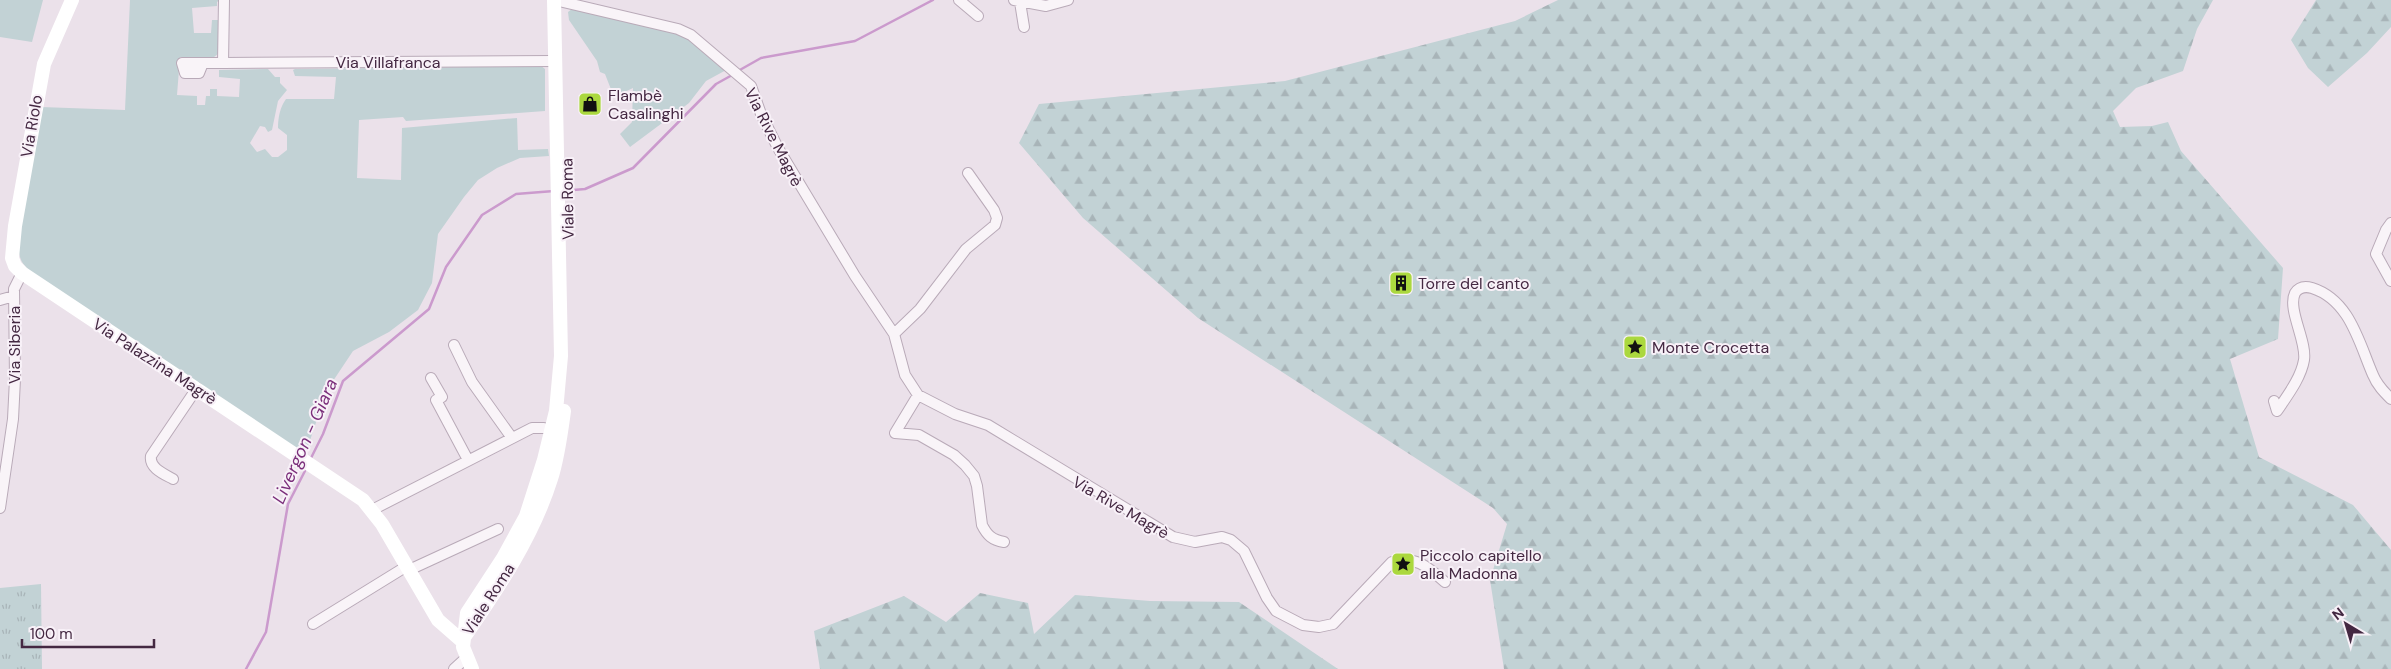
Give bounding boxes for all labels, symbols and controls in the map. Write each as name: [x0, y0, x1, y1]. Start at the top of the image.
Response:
street label: Via Villafranca: [336, 52, 441, 73]
street label: Via Rive Magrè: [740, 84, 807, 190]
place label: Flambè Casalinghi: [608, 85, 683, 124]
shop icon: Flambè Casalinghi: [577, 91, 603, 117]
street label: Via Riolo: [16, 93, 47, 159]
street label: Viale Roma: [556, 158, 579, 240]
building icon: Torre del canto: [1388, 270, 1414, 296]
place label: Torre del canto: [1418, 273, 1529, 294]
street label: Via Siberia: [4, 306, 25, 384]
street label: Via Palazzina Magrè: [89, 313, 221, 409]
place icon: Monte Crocetta: [1622, 334, 1648, 360]
place label: Monte Crocetta: [1652, 337, 1769, 358]
water label: Livergon - Giara: [267, 374, 343, 507]
street label: Via Rive Magrè: [1069, 471, 1173, 544]
place label: Piccolo capitello alla Madonna: [1420, 545, 1542, 584]
place icon: Piccolo capitello alla Madonna: [1390, 551, 1416, 577]
street label: Viale Roma: [457, 559, 519, 639]
north arrow: [2321, 599, 2371, 649]
text: N: [2328, 604, 2348, 624]
scale bar: [22, 616, 155, 648]
text: 100 m: [30, 624, 73, 644]

